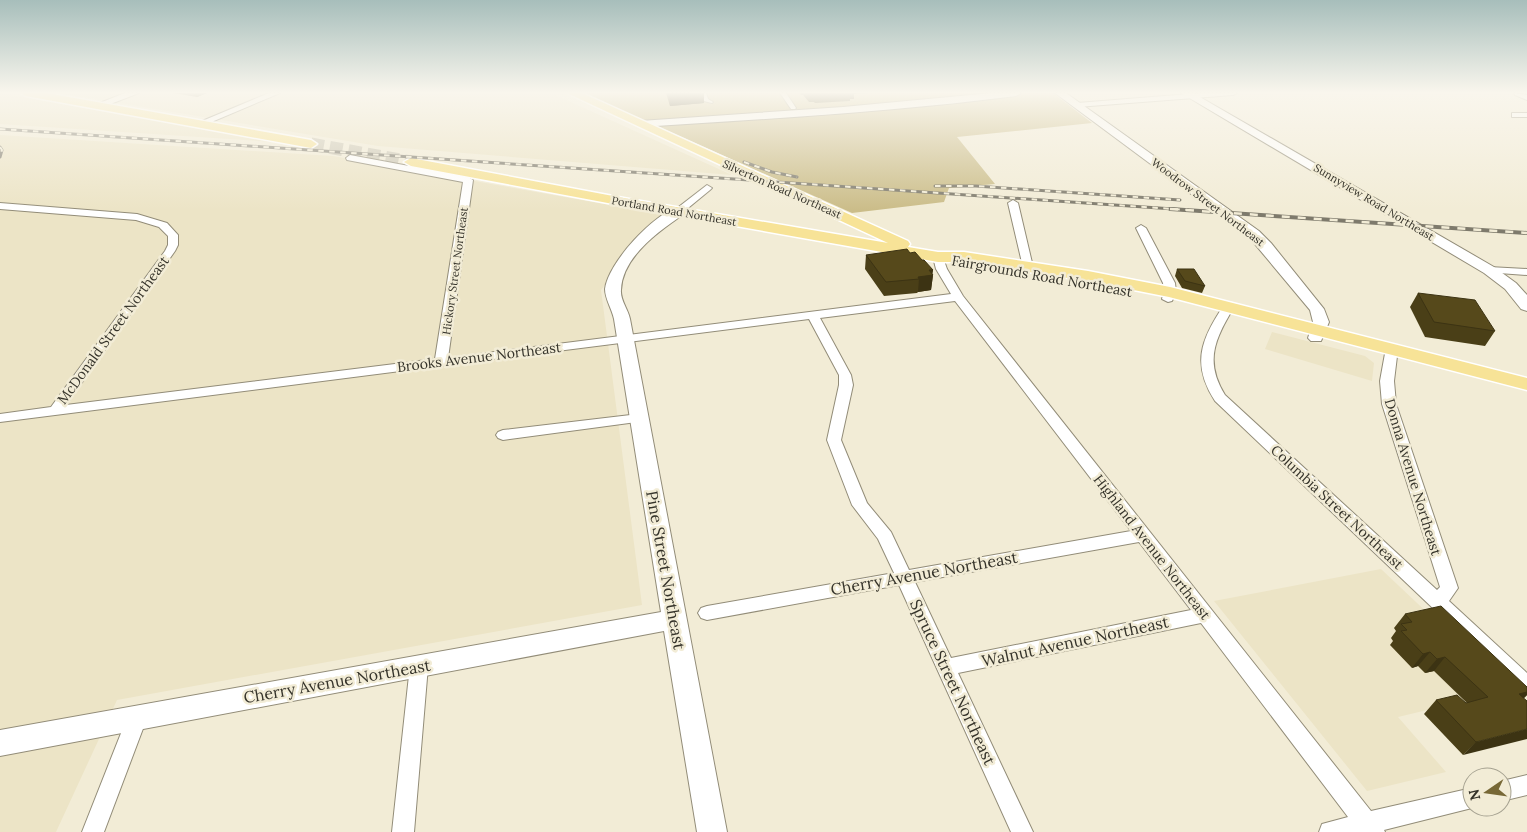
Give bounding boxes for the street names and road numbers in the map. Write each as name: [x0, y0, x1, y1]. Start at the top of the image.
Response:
street label: Woodrow Street Northeast: [1149, 155, 1268, 250]
street label: Silverton Road Northeast: [720, 156, 844, 222]
street label: Sunnyview Road Northeast: [1311, 160, 1437, 244]
street label: Portland Road Northeast: [610, 193, 738, 229]
street label: Hickory Street Northeast: [439, 206, 471, 336]
street label: Fairgrounds Road Northeast: [950, 251, 1134, 301]
street label: McDonald Street Northeast: [53, 252, 173, 408]
street label: Brooks Avenue Northeast: [396, 338, 563, 376]
street label: Donna Avenue Northeast: [1381, 396, 1446, 558]
street label: Columbia Street Northeast: [1267, 441, 1407, 573]
street label: Highland Avenue Northeast: [1090, 471, 1215, 624]
street label: Pine Street Northeast: [642, 489, 690, 652]
street label: Cherry Avenue Northeast: [829, 547, 1020, 599]
street label: Spruce Street Northeast: [906, 596, 1001, 769]
street label: Walnut Avenue Northeast: [980, 611, 1171, 671]
street label: Cherry Avenue Northeast: [242, 655, 433, 707]

